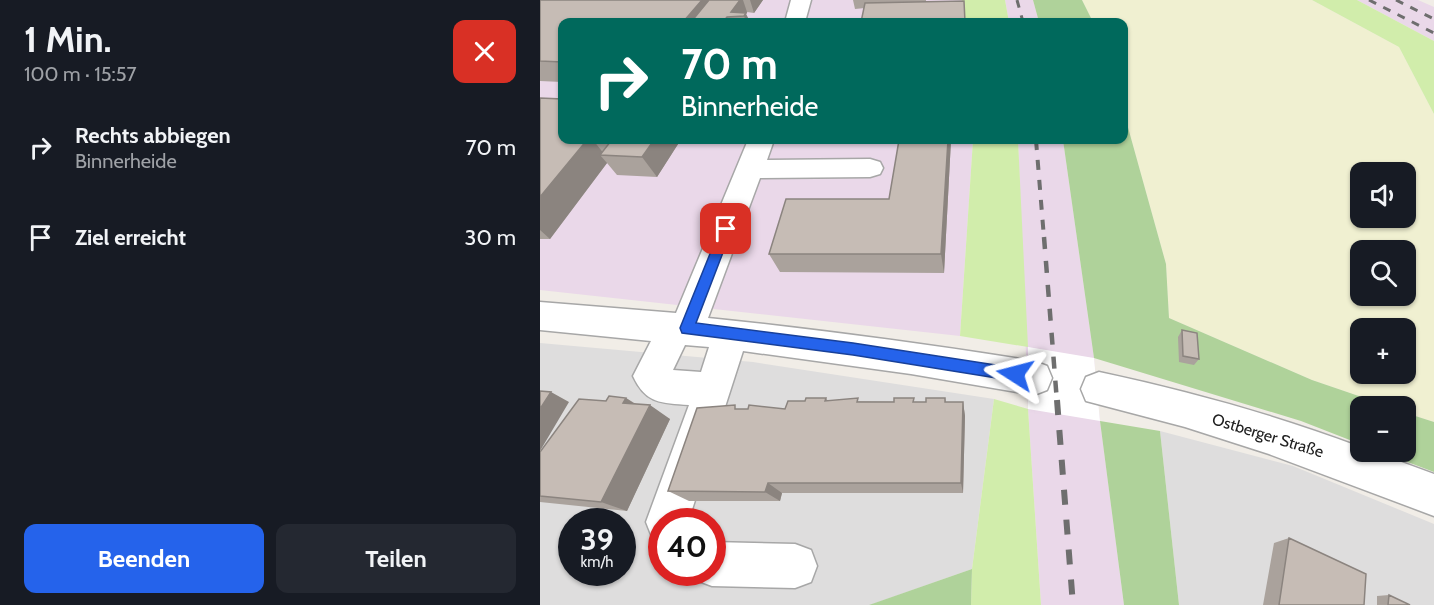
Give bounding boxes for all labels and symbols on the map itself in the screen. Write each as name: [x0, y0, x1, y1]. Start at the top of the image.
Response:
pin: [700, 203, 751, 254]
position arrow: [983, 342, 1047, 406]
street label: Ostberger Straße: [1210, 409, 1326, 461]
speed limit sign: 40: [648, 508, 726, 586]

